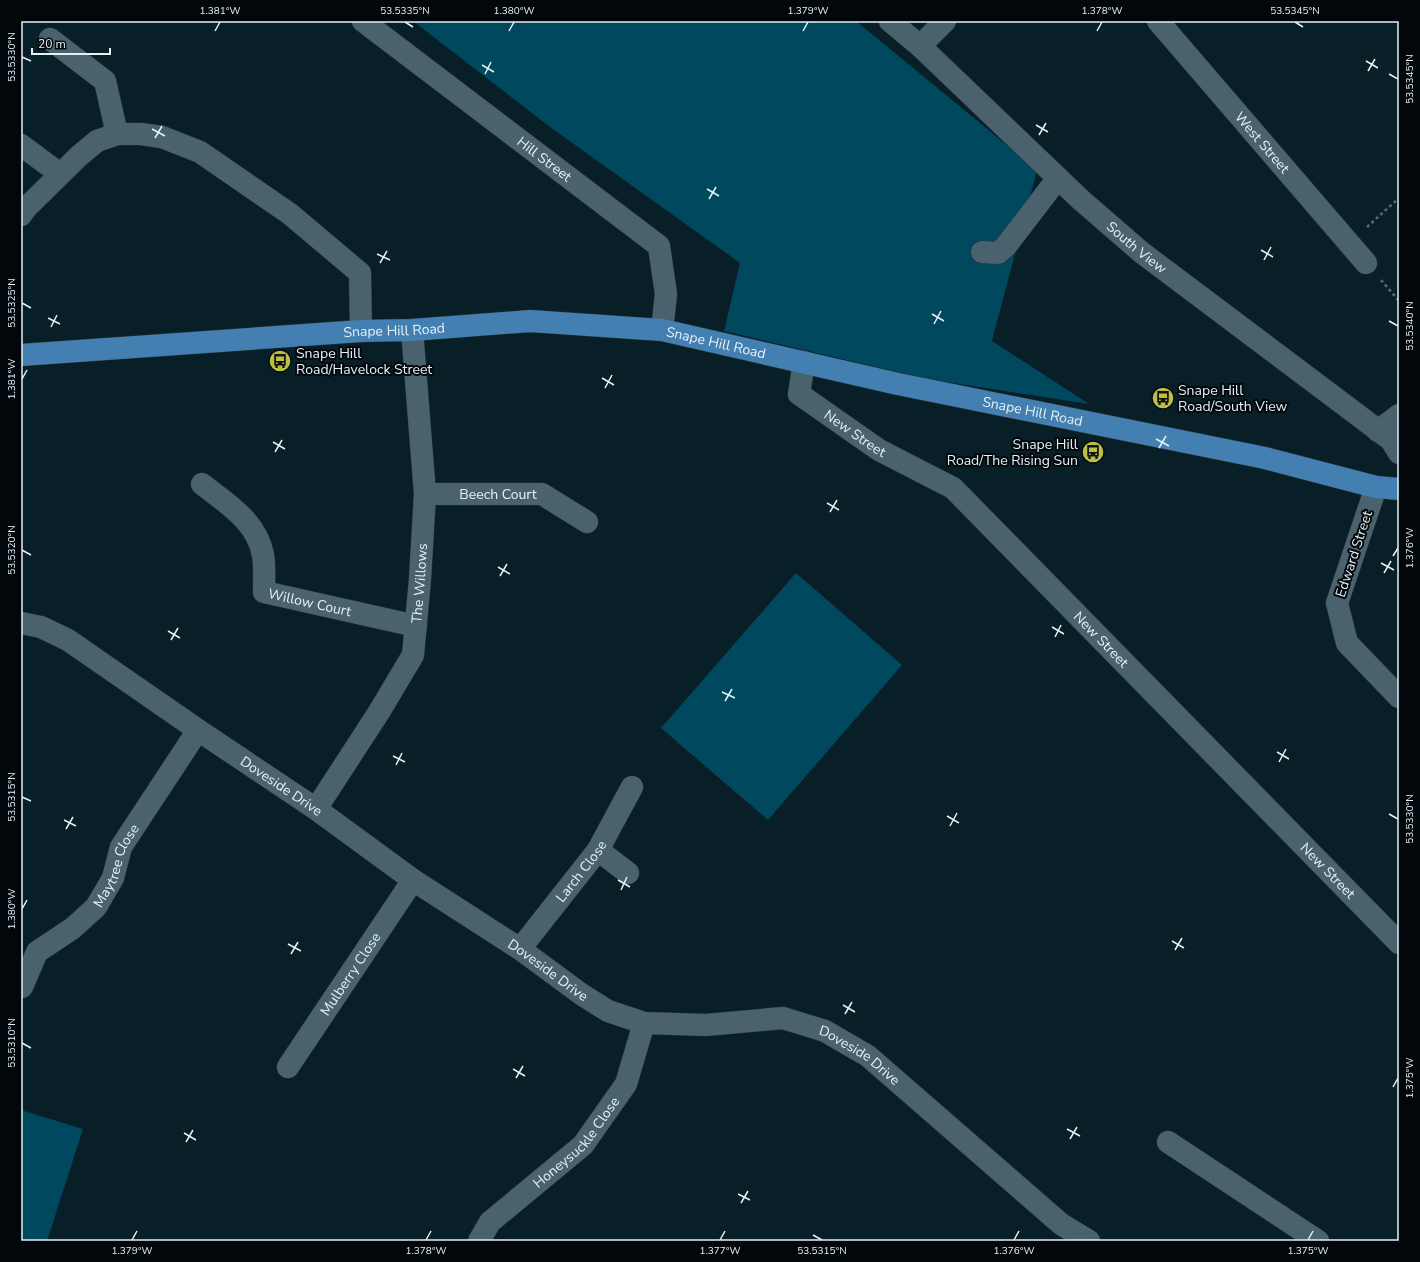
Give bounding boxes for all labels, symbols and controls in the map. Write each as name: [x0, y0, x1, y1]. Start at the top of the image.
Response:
text: 1.381°W: [199, 4, 241, 18]
text: 53.5335°N: [380, 4, 430, 18]
text: 1.380°W: [493, 4, 535, 18]
text: 1.379°W: [787, 4, 829, 18]
text: 1.378°W: [1081, 4, 1123, 18]
text: 53.5345°N: [1270, 4, 1320, 18]
scale bar: [32, 30, 110, 56]
text: 53.5330°N: [5, 32, 19, 82]
text: 20 m: [38, 36, 66, 52]
text: 53.5345°N: [1403, 54, 1417, 104]
street label: West Street: [1230, 108, 1294, 177]
street label: Hill Street: [513, 132, 576, 186]
street label: South View: [1103, 217, 1171, 278]
text: 53.5325°N: [5, 278, 19, 328]
text: 53.5340°N: [1403, 301, 1417, 351]
street label: Snape Hill Road: [343, 318, 446, 342]
street label: Snape Hill Road: [664, 322, 768, 363]
place label: Snape Hill Road/Havelock Street: [296, 344, 432, 379]
bus stop icon: Snape Hill Road/Havelock Street: [267, 348, 293, 374]
text: 1.381°W: [5, 358, 19, 400]
place label: Snape Hill Road/South View: [1178, 381, 1287, 416]
bus stop icon: Snape Hill Road/South View: [1150, 385, 1176, 411]
street label: Snape Hill Road: [981, 392, 1084, 431]
street label: New Street: [821, 405, 889, 462]
place label: Snape Hill Road/The Rising Sun: [947, 435, 1079, 470]
bus stop icon: Snape Hill Road/The Rising Sun: [1080, 439, 1106, 465]
street label: Beech Court: [459, 485, 537, 504]
street label: Edward Street: [1331, 508, 1377, 600]
text: 53.5320°N: [5, 525, 19, 575]
text: 1.376°W: [1403, 527, 1417, 569]
street label: The Willows: [406, 542, 432, 624]
street label: Willow Court: [266, 584, 353, 621]
street label: New Street: [1069, 607, 1133, 671]
street label: Doveside Drive: [237, 752, 327, 820]
text: 53.5315°N: [5, 772, 19, 822]
text: 53.5330°N: [1403, 794, 1417, 844]
street label: Maytree Close: [88, 820, 143, 911]
street label: Larch Close: [551, 837, 611, 906]
street label: New Street: [1296, 838, 1360, 903]
text: 1.380°W: [5, 888, 19, 930]
street label: Mulberry Close: [316, 929, 385, 1019]
street label: Doveside Drive: [504, 934, 592, 1006]
text: 53.5310°N: [5, 1018, 19, 1068]
street label: Doveside Drive: [817, 1020, 904, 1089]
text: 1.375°W: [1403, 1057, 1417, 1099]
street label: Honeysuckle Close: [529, 1093, 624, 1192]
text: 1.379°W: [111, 1244, 153, 1258]
text: 1.378°W: [405, 1244, 447, 1258]
text: 1.377°W: [699, 1244, 741, 1258]
text: 53.5315°N: [797, 1244, 847, 1258]
text: 1.376°W: [993, 1244, 1035, 1258]
text: 1.375°W: [1287, 1244, 1329, 1258]

